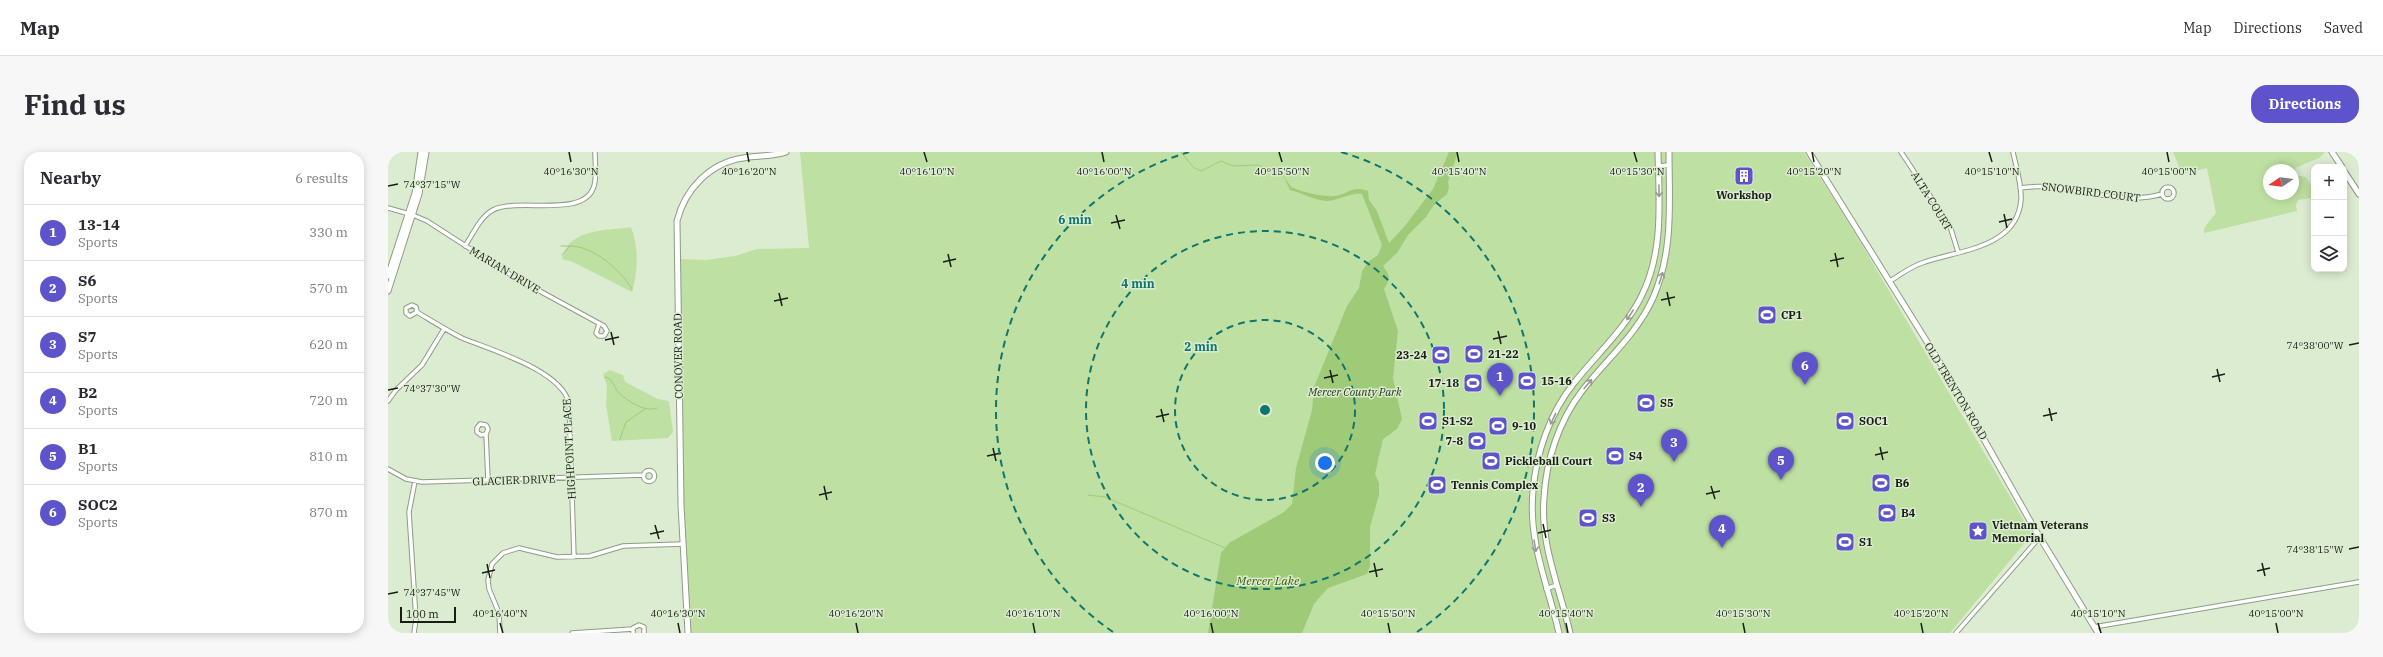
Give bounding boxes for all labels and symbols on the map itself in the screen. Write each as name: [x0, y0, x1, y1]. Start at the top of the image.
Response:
north arrow: [2263, 164, 2299, 200]
text: 40°16'30"N: [544, 165, 599, 178]
text: 40°16'20"N: [722, 165, 777, 178]
text: 40°16'10"N: [900, 165, 955, 178]
text: 40°16'00"N: [1077, 165, 1132, 178]
text: 40°15'50"N: [1255, 165, 1310, 178]
text: 40°15'40"N: [1432, 165, 1487, 178]
text: 40°15'30"N: [1610, 165, 1665, 178]
building icon: Workshop: [1733, 165, 1755, 187]
text: 40°15'20"N: [1787, 165, 1842, 178]
text: 40°15'10"N: [1965, 165, 2020, 178]
text: 40°15'00"N: [2142, 165, 2197, 178]
street label: ALTA COURT: [1908, 169, 1956, 233]
text: 74°37'15"W: [403, 178, 461, 191]
street label: SNOWBIRD COURT: [2041, 179, 2141, 205]
one-way arrow: [1655, 184, 1663, 197]
place label: Workshop: [1716, 188, 1772, 202]
text: 6 min: [1058, 212, 1092, 227]
street label: MARIAN DRIVE: [467, 243, 543, 297]
one-way arrow: [1658, 272, 1665, 285]
text: 4 min: [1121, 276, 1155, 291]
sports icon: CP1: [1756, 304, 1778, 326]
place label: CP1: [1781, 308, 1803, 322]
one-way arrow: [1626, 309, 1634, 321]
street label: CONOVER ROAD: [670, 313, 686, 399]
text: 2 min: [1184, 339, 1218, 354]
text: 74°38'00"W: [2286, 339, 2344, 352]
street label: OLD TRENTON ROAD: [1921, 340, 1991, 442]
sports icon: 21-22: [1463, 343, 1485, 365]
sports icon: 23-24: [1430, 344, 1452, 366]
place label: 21-22: [1488, 347, 1519, 361]
place label: 23-24: [1396, 348, 1427, 362]
pin: 6: [1792, 352, 1818, 385]
pin: 1: [1487, 363, 1513, 396]
sports icon: 15-16: [1516, 370, 1538, 392]
sports icon: 17-18: [1462, 372, 1484, 394]
place label: 15-16: [1541, 374, 1572, 388]
place label: 17-18: [1428, 376, 1459, 390]
one-way arrow: [1583, 379, 1592, 389]
text: 74°37'30"W: [403, 382, 461, 395]
park label: Mercer County Park: [1307, 385, 1402, 399]
sports icon: S5: [1635, 392, 1657, 414]
place label: S5: [1660, 396, 1674, 410]
street label: HIGHPOINT PLACE: [559, 398, 579, 500]
centre of rings: [1258, 403, 1272, 417]
sports icon: S1-S2: [1417, 410, 1439, 432]
sports icon: SOC1: [1834, 410, 1856, 432]
one-way arrow: [1549, 413, 1556, 425]
place label: S1-S2: [1442, 414, 1473, 428]
place label: SOC1: [1859, 414, 1889, 428]
sports icon: 9-10: [1487, 415, 1509, 437]
place label: 9-10: [1512, 419, 1537, 433]
pin: 3: [1661, 429, 1687, 462]
sports icon: 7-8: [1466, 430, 1488, 452]
place label: 7-8: [1445, 434, 1463, 448]
sports icon: S4: [1604, 445, 1626, 467]
pin: 5: [1768, 447, 1794, 480]
place label: S4: [1629, 449, 1643, 463]
sports icon: Pickleball Court: [1480, 450, 1502, 472]
your location: [1315, 453, 1335, 473]
place label: Pickleball Court: [1505, 454, 1592, 468]
street label: GLACIER DRIVE: [472, 472, 556, 488]
sports icon: B6: [1870, 472, 1892, 494]
sports icon: Tennis Complex: [1426, 474, 1448, 496]
pin: 2: [1628, 474, 1654, 507]
place label: B6: [1895, 476, 1910, 490]
place label: Tennis Complex: [1451, 478, 1539, 492]
sports icon: B4: [1876, 502, 1898, 524]
place label: B4: [1901, 506, 1916, 520]
sports icon: S3: [1577, 507, 1599, 529]
place label: S3: [1602, 511, 1616, 525]
pin: 4: [1709, 515, 1735, 548]
place label: Vietnam Veterans Memorial: [1992, 518, 2089, 545]
place icon: Vietnam Veterans Memorial: [1967, 520, 1989, 542]
sports icon: S1: [1834, 531, 1856, 553]
place label: S1: [1859, 535, 1873, 549]
one-way arrow: [1531, 539, 1539, 552]
text: 74°38'15"W: [2286, 543, 2344, 556]
water label: Mercer Lake: [1236, 573, 1300, 588]
text: 74°37'45"W: [403, 586, 461, 599]
scale bar: [400, 605, 456, 624]
text: 40°16'40"N: [473, 607, 528, 620]
text: 40°16'30"N: [651, 607, 706, 620]
text: 40°16'20"N: [829, 607, 884, 620]
text: 40°16'10"N: [1006, 607, 1061, 620]
text: 40°16'00"N: [1184, 607, 1239, 620]
text: 40°15'50"N: [1361, 607, 1416, 620]
text: 40°15'40"N: [1539, 607, 1594, 620]
text: 40°15'30"N: [1716, 607, 1771, 620]
text: 40°15'20"N: [1894, 607, 1949, 620]
text: 40°15'10"N: [2071, 607, 2126, 620]
text: 40°15'00"N: [2249, 607, 2304, 620]

